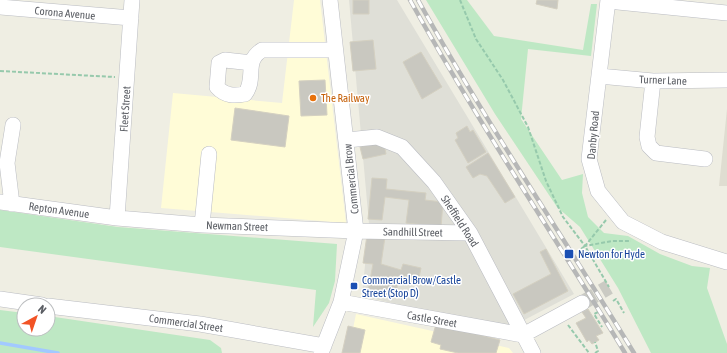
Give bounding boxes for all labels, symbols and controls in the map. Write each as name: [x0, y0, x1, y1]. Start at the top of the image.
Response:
street label: Corona Avenue: [34, 4, 96, 22]
street label: Turner Lane: [639, 73, 687, 87]
street label: Fleet Street: [117, 86, 133, 132]
place label: The Railway: [321, 92, 370, 104]
marker: The Railway: [308, 93, 318, 103]
street label: Danby Road: [585, 110, 601, 160]
street label: Commercial Brow: [341, 143, 361, 215]
street label: Sheffield Road: [439, 193, 481, 249]
street label: Repton Avenue: [28, 200, 90, 220]
street label: Newman Street: [206, 219, 268, 233]
street label: Sandhill Street: [383, 225, 443, 239]
marker: Newton for Hyde: [563, 248, 575, 260]
place label: Newton for Hyde: [578, 248, 645, 260]
place label: Commercial Brow/Castle Street (Stop D): [362, 274, 461, 299]
marker: Commercial Brow/Castle Street (Stop D): [349, 281, 359, 291]
north arrow: [16, 297, 56, 337]
text: N: [36, 303, 49, 316]
street label: Castle Street: [406, 309, 458, 329]
street label: Commercial Street: [148, 312, 224, 334]

